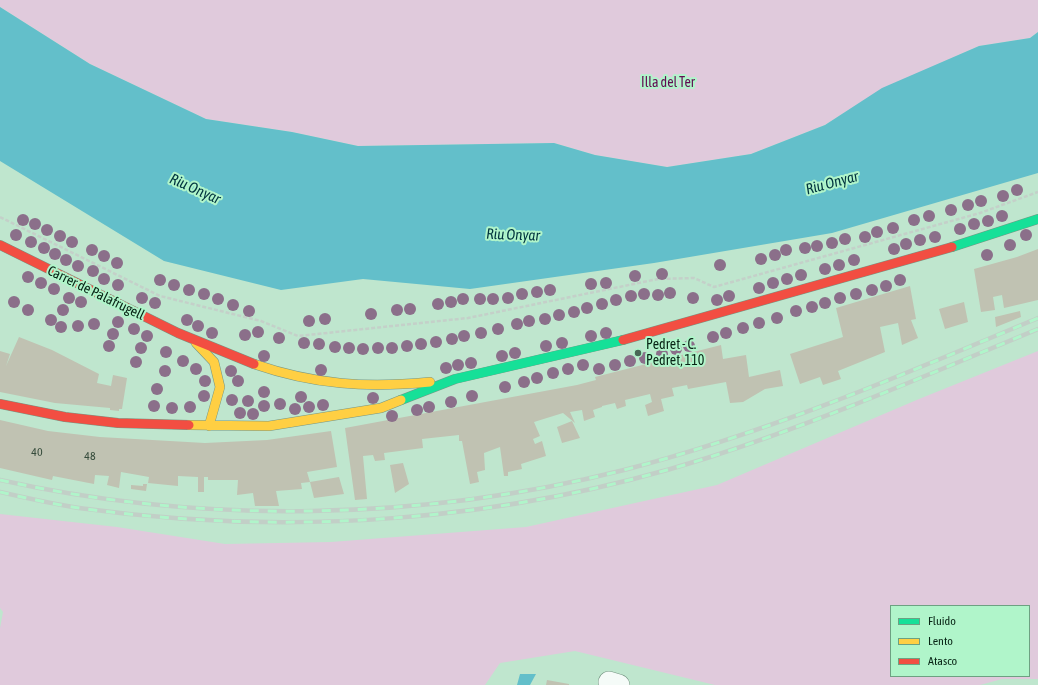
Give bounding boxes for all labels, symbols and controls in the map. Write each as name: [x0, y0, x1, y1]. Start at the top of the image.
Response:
park label: Illa del Ter: [641, 75, 695, 91]
water label: Riu Onyar: [804, 167, 860, 199]
water label: Riu Onyar: [167, 170, 223, 208]
water label: Riu Onyar: [486, 225, 540, 245]
street label: Carrer de Palafrugell: [45, 262, 147, 324]
place label: Pedret - C. Pedret, 110: [646, 337, 704, 370]
marker: Pedret - C. Pedret, 110: [633, 348, 643, 358]
house number: 40: [31, 445, 43, 459]
house number: 48: [84, 449, 96, 463]
legend: [890, 605, 1030, 677]
text: Fluido: [928, 614, 956, 628]
text: Lento: [928, 634, 953, 648]
text: Atasco: [928, 654, 957, 668]

